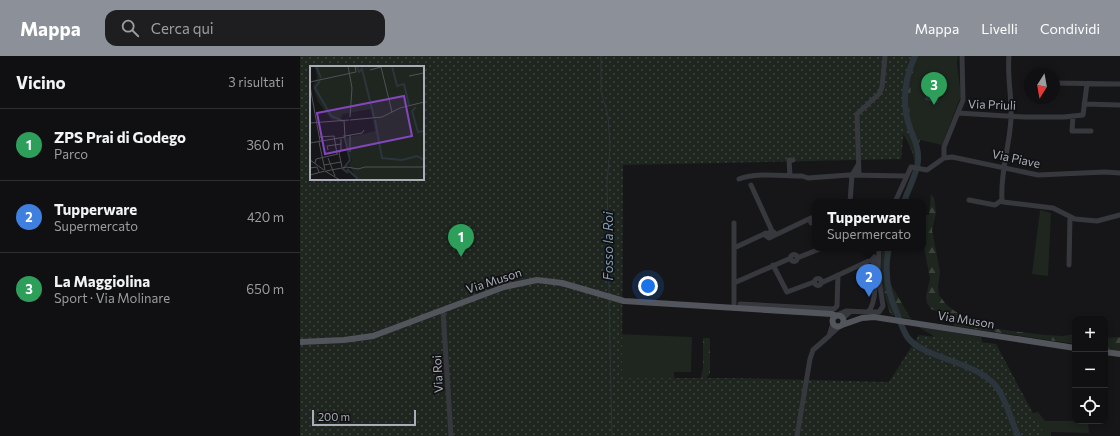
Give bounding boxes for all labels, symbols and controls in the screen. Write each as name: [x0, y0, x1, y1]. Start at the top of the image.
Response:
search box: [105, 10, 385, 46]
text: Mappa: [20, 17, 81, 40]
icon: search: [119, 17, 141, 39]
text: Cerca qui: [151, 19, 214, 37]
text: Mappa: [915, 20, 959, 37]
text: Livelli: [981, 20, 1018, 37]
text: Condividi: [1040, 20, 1100, 37]
inset map: [310, 66, 424, 180]
north arrow: [1024, 68, 1060, 104]
text: Vicino: [16, 72, 66, 93]
pin: 3: [921, 72, 947, 105]
text: 3 risultati: [228, 74, 284, 90]
street label: Via Priuli: [968, 96, 1016, 112]
text: ZPS Prai di Godego: [54, 128, 186, 146]
text: 1: [26, 137, 32, 153]
text: 360 m: [246, 137, 284, 153]
text: Parco: [54, 146, 88, 162]
street label: Via Piave: [991, 146, 1042, 170]
popup: [812, 199, 926, 251]
text: Tupperware: [54, 200, 137, 218]
text: Tupperware: [827, 208, 910, 226]
text: 2: [25, 209, 33, 225]
text: 420 m: [247, 209, 284, 225]
water label: Fosso la Roi: [600, 211, 616, 280]
text: Supermercato: [54, 218, 138, 234]
pin: 1: [448, 224, 474, 257]
text: Supermercato: [827, 226, 911, 242]
street label: Via Muson: [464, 264, 523, 296]
pin: 2: [856, 264, 882, 297]
text: La Maggiolina: [54, 272, 150, 290]
your location: [638, 276, 658, 296]
text: 3: [25, 281, 33, 297]
text: 650 m: [246, 281, 284, 297]
text: Sport · Via Molinare: [54, 290, 170, 306]
street label: Via Muson: [937, 308, 996, 330]
map controls: [1072, 316, 1108, 424]
button: +: [1072, 316, 1108, 352]
button: −: [1072, 352, 1108, 388]
street label: Via Roi: [429, 355, 445, 393]
button: locate: [1072, 388, 1108, 424]
scale bar: [312, 408, 416, 427]
text: 200 m: [318, 410, 350, 423]

